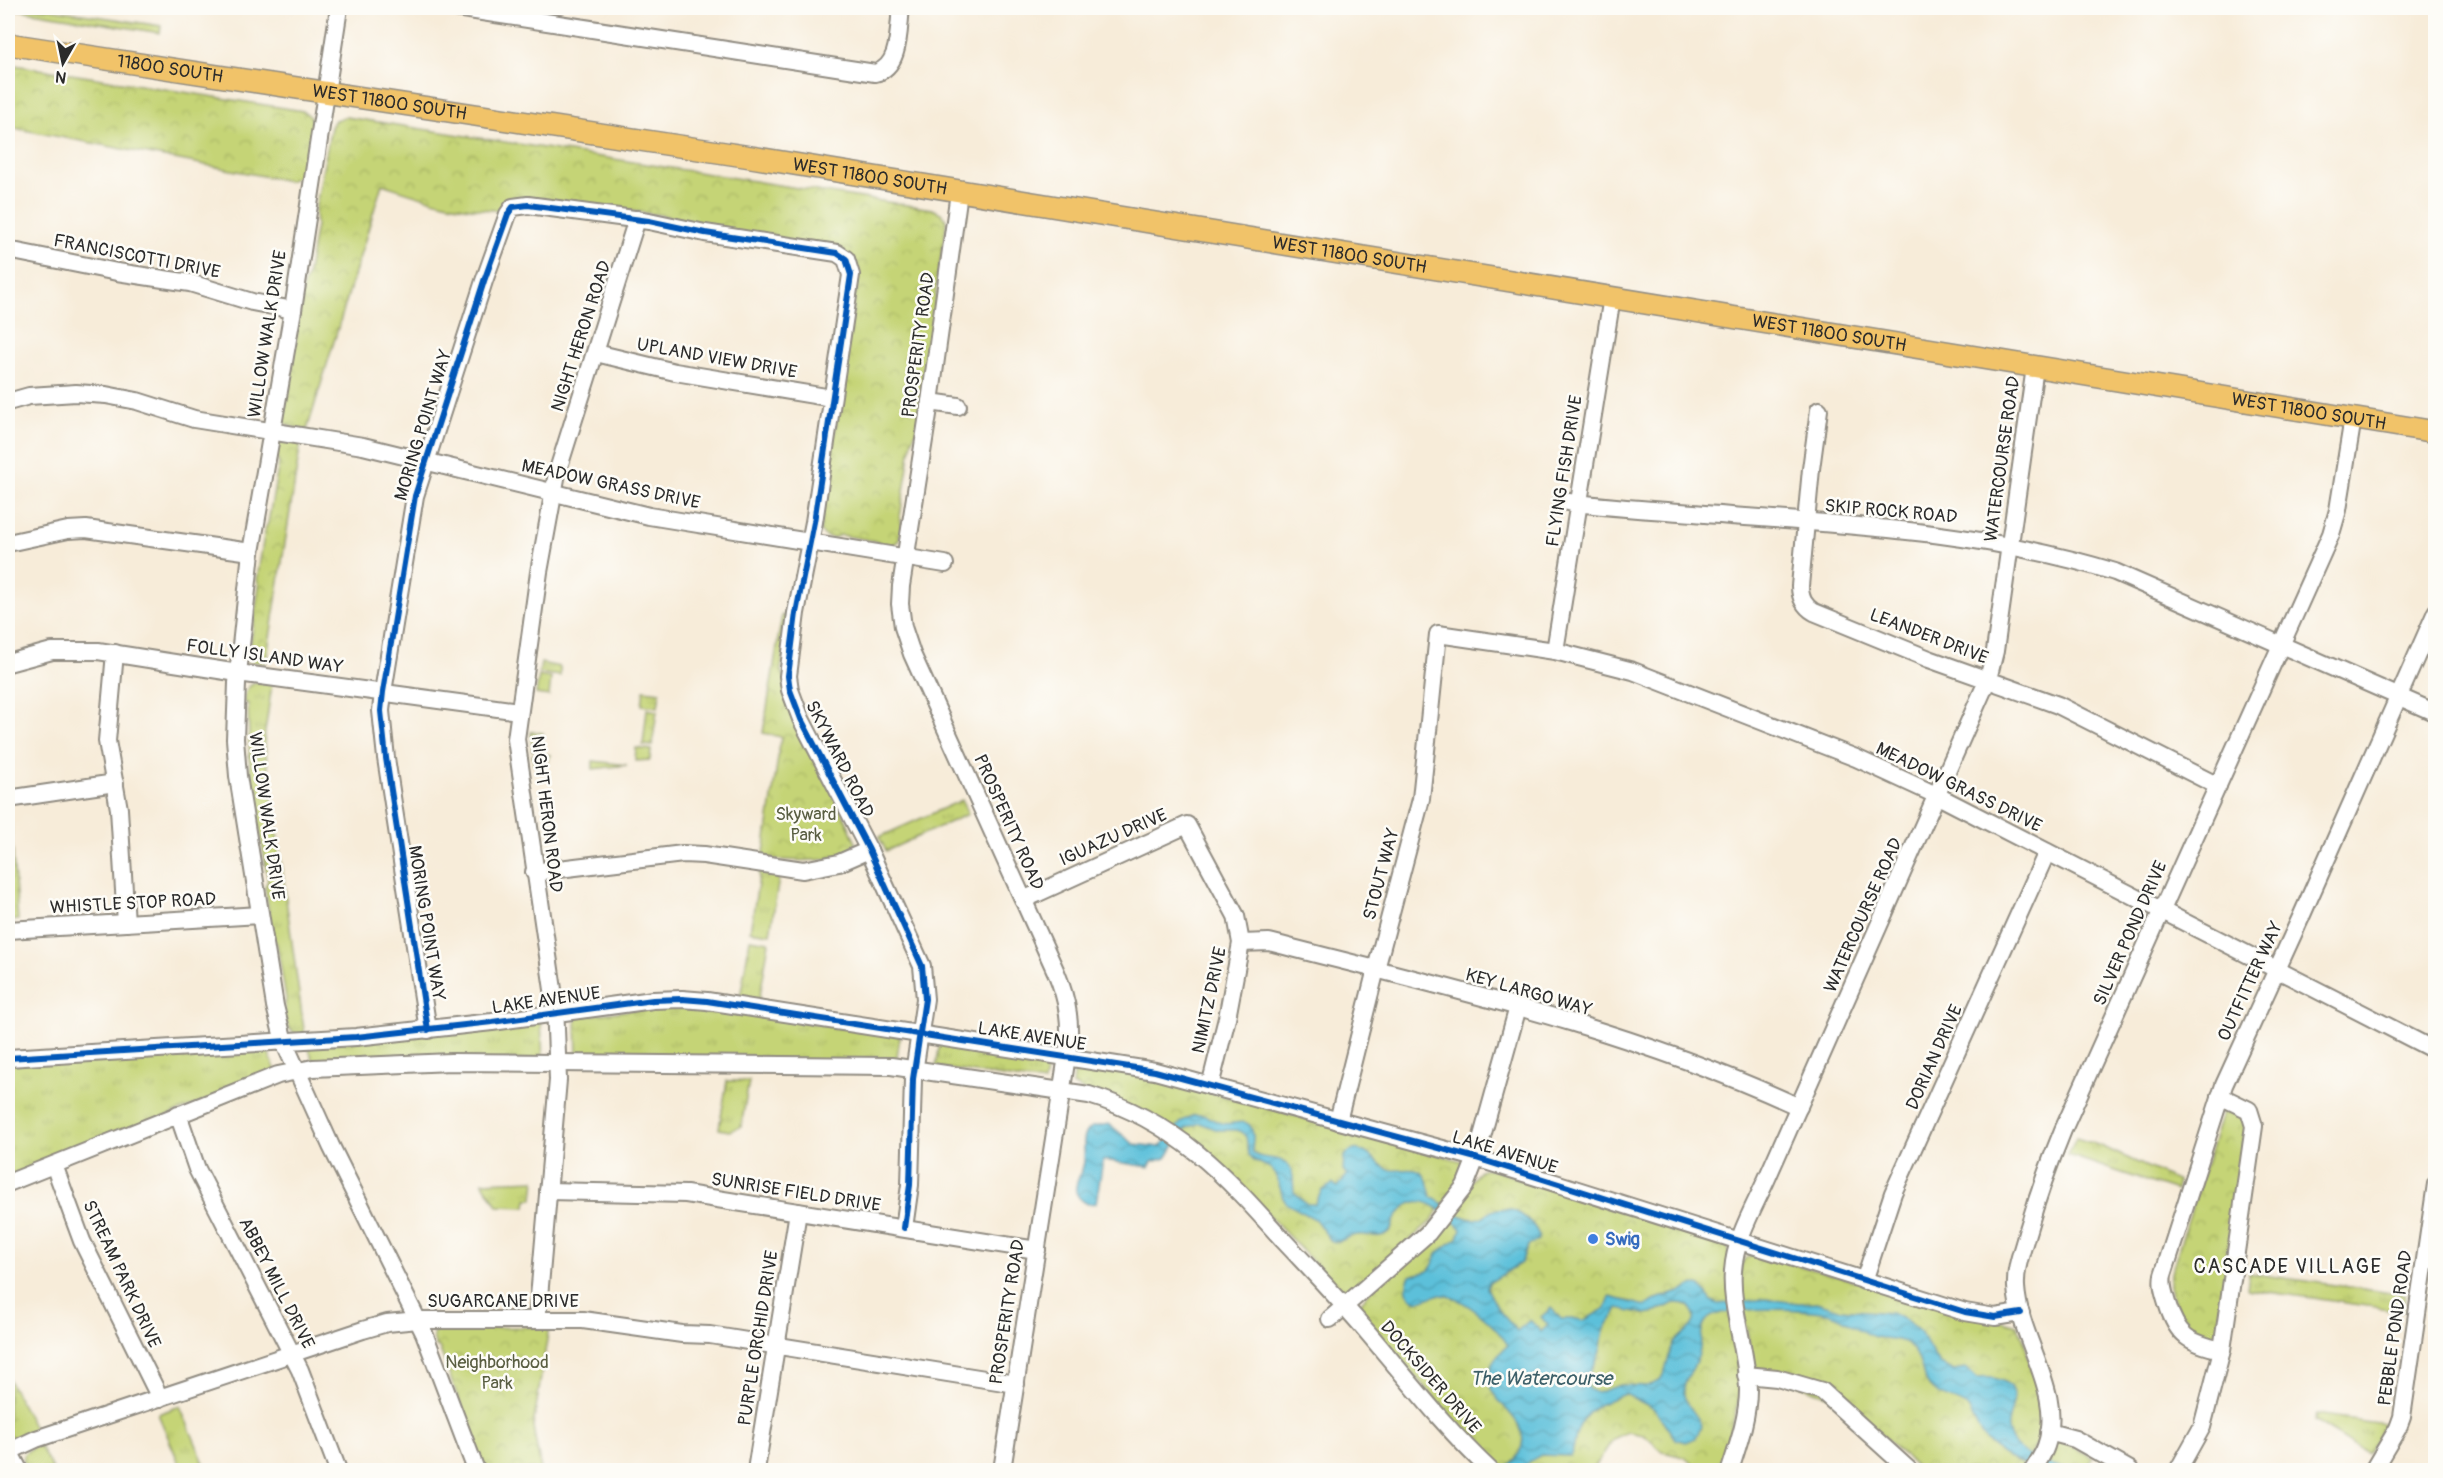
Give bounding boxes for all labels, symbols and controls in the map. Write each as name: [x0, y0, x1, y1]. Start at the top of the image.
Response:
north arrow: [33, 33, 93, 93]
street label: 11800 SOUTH: [115, 50, 225, 89]
text: N: [54, 66, 68, 88]
street label: WEST 11800 SOUTH: [311, 79, 468, 126]
street label: WEST 11800 SOUTH: [791, 153, 949, 201]
street label: FRANCISCOTTI DRIVE: [52, 229, 222, 284]
street label: WEST 11800 SOUTH: [1271, 231, 1428, 279]
street label: WILLOW WALK DRIVE: [243, 249, 292, 419]
street label: NIGHT HERON ROAD: [546, 258, 617, 415]
street label: PROSPERITY ROAD: [897, 271, 940, 419]
street label: WEST 11800 SOUTH: [1750, 310, 1908, 357]
street label: UPLAND VIEW DRIVE: [635, 333, 799, 384]
street label: MORING POINT WAY: [390, 346, 458, 504]
street label: WATERCOURSE ROAD: [1979, 375, 2026, 543]
street label: WEST 11800 SOUTH: [2230, 388, 2388, 436]
street label: FLYING FISH DRIVE: [1541, 394, 1588, 549]
street label: MEADOW GRASS DRIVE: [520, 454, 702, 515]
street label: SKIP ROCK ROAD: [1824, 494, 1958, 529]
street label: LEANDER DRIVE: [1866, 603, 1991, 670]
street label: FOLLY ISLAND WAY: [185, 634, 345, 679]
street label: SKYWARD ROAD: [800, 697, 879, 822]
street label: WILLOW WALK DRIVE: [243, 731, 290, 901]
street label: NIGHT HERON ROAD: [525, 734, 568, 894]
street label: MEADOW GRASS DRIVE: [1872, 737, 2046, 838]
street label: PROSPERITY ROAD: [968, 751, 1049, 894]
park label: Skyward Park: [775, 803, 837, 847]
street label: IGUAZU DRIVE: [1056, 803, 1171, 871]
street label: STOUT WAY: [1358, 825, 1405, 923]
street label: WATERCOURSE ROAD: [1819, 834, 1908, 996]
street label: MORING POINT WAY: [403, 844, 450, 1003]
street label: SILVER POND DRIVE: [2088, 857, 2173, 1009]
street label: WHISTLE STOP ROAD: [49, 888, 217, 919]
street label: OUTFITTER WAY: [2213, 917, 2288, 1045]
street label: NIMITZ DRIVE: [1187, 945, 1232, 1056]
street label: KEY LARGO WAY: [1463, 963, 1595, 1022]
street label: LAKE AVENUE: [490, 982, 602, 1019]
street label: DORIAN DRIVE: [1901, 1001, 1968, 1113]
street label: LAKE AVENUE: [976, 1017, 1088, 1056]
street label: LAKE AVENUE: [1449, 1126, 1560, 1179]
street label: SUNRISE FIELD DRIVE: [709, 1168, 882, 1217]
street label: STREAM PARK DRIVE: [77, 1197, 166, 1352]
street label: ABBEY MILL DRIVE: [234, 1214, 320, 1353]
place label: Swig: [1605, 1228, 1640, 1251]
marker: Swig: [1586, 1232, 1600, 1246]
street label: PROSPERITY ROAD: [985, 1238, 1030, 1386]
street label: PURPLE ORCHID DRIVE: [733, 1249, 784, 1427]
street label: PEBBLE POND ROAD: [2373, 1249, 2418, 1407]
district label: CASCADE VILLAGE: [2194, 1254, 2382, 1279]
street label: SUGARCANE DRIVE: [427, 1290, 579, 1313]
street label: DOCKSIDER DRIVE: [1375, 1316, 1486, 1439]
park label: Neighborhood Park: [445, 1351, 549, 1395]
water label: The Watercourse: [1470, 1366, 1614, 1391]

